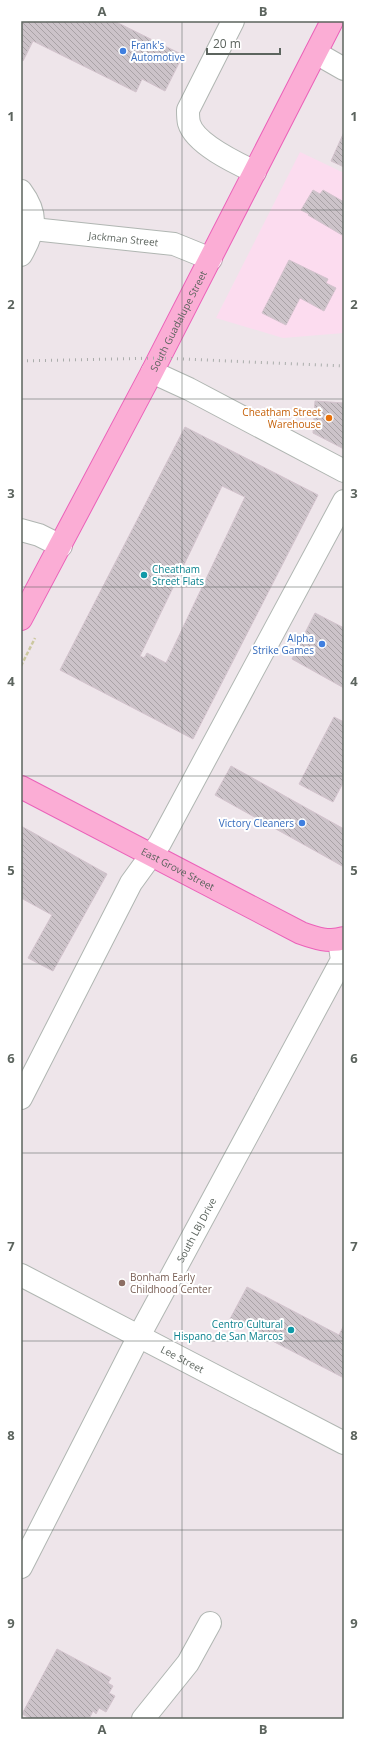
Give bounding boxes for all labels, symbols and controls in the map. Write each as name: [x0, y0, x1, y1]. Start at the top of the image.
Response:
text: A: [98, 2, 107, 20]
text: B: [259, 2, 268, 20]
scale bar: [207, 30, 280, 56]
text: 20 m: [213, 35, 241, 52]
place label: Frank's Automotive: [131, 38, 185, 64]
marker: Frank's Automotive: [118, 46, 128, 56]
text: 1: [7, 107, 15, 125]
text: 1: [350, 107, 358, 125]
street label: Jackman Street: [87, 228, 159, 249]
street label: South Guadalupe Street: [146, 268, 210, 374]
text: 2: [7, 295, 15, 313]
text: 2: [350, 295, 358, 313]
place label: Cheatham Street Warehouse: [242, 405, 321, 431]
marker: Cheatham Street Warehouse: [324, 413, 334, 423]
text: 3: [7, 484, 15, 502]
text: 3: [350, 484, 358, 502]
place label: Cheatham Street Flats: [152, 562, 204, 588]
marker: Cheatham Street Flats: [139, 570, 149, 580]
place label: Alpha Strike Games: [252, 631, 314, 657]
marker: Alpha Strike Games: [317, 639, 327, 649]
text: 4: [7, 672, 15, 690]
text: 4: [350, 672, 358, 690]
place label: Victory Cleaners: [219, 816, 294, 830]
marker: Victory Cleaners: [297, 818, 307, 828]
street label: East Grove Street: [139, 844, 217, 894]
text: 5: [7, 861, 15, 879]
text: 5: [350, 861, 358, 879]
text: 6: [7, 1049, 15, 1067]
text: 6: [350, 1049, 358, 1067]
street label: South LBJ Drive: [173, 1195, 220, 1265]
text: 7: [7, 1237, 15, 1255]
text: 7: [350, 1237, 358, 1255]
place label: Bonham Early Childhood Center: [130, 1270, 212, 1296]
marker: Bonham Early Childhood Center: [117, 1278, 127, 1288]
place label: Centro Cultural Hispano de San Marcos: [174, 1317, 283, 1343]
marker: Centro Cultural Hispano de San Marcos: [286, 1325, 296, 1335]
street label: Lee Street: [158, 1342, 207, 1376]
text: 8: [7, 1426, 15, 1444]
text: 8: [350, 1426, 358, 1444]
text: 9: [7, 1614, 15, 1632]
text: 9: [350, 1614, 358, 1632]
text: A: [98, 1720, 107, 1738]
text: B: [259, 1720, 268, 1738]

